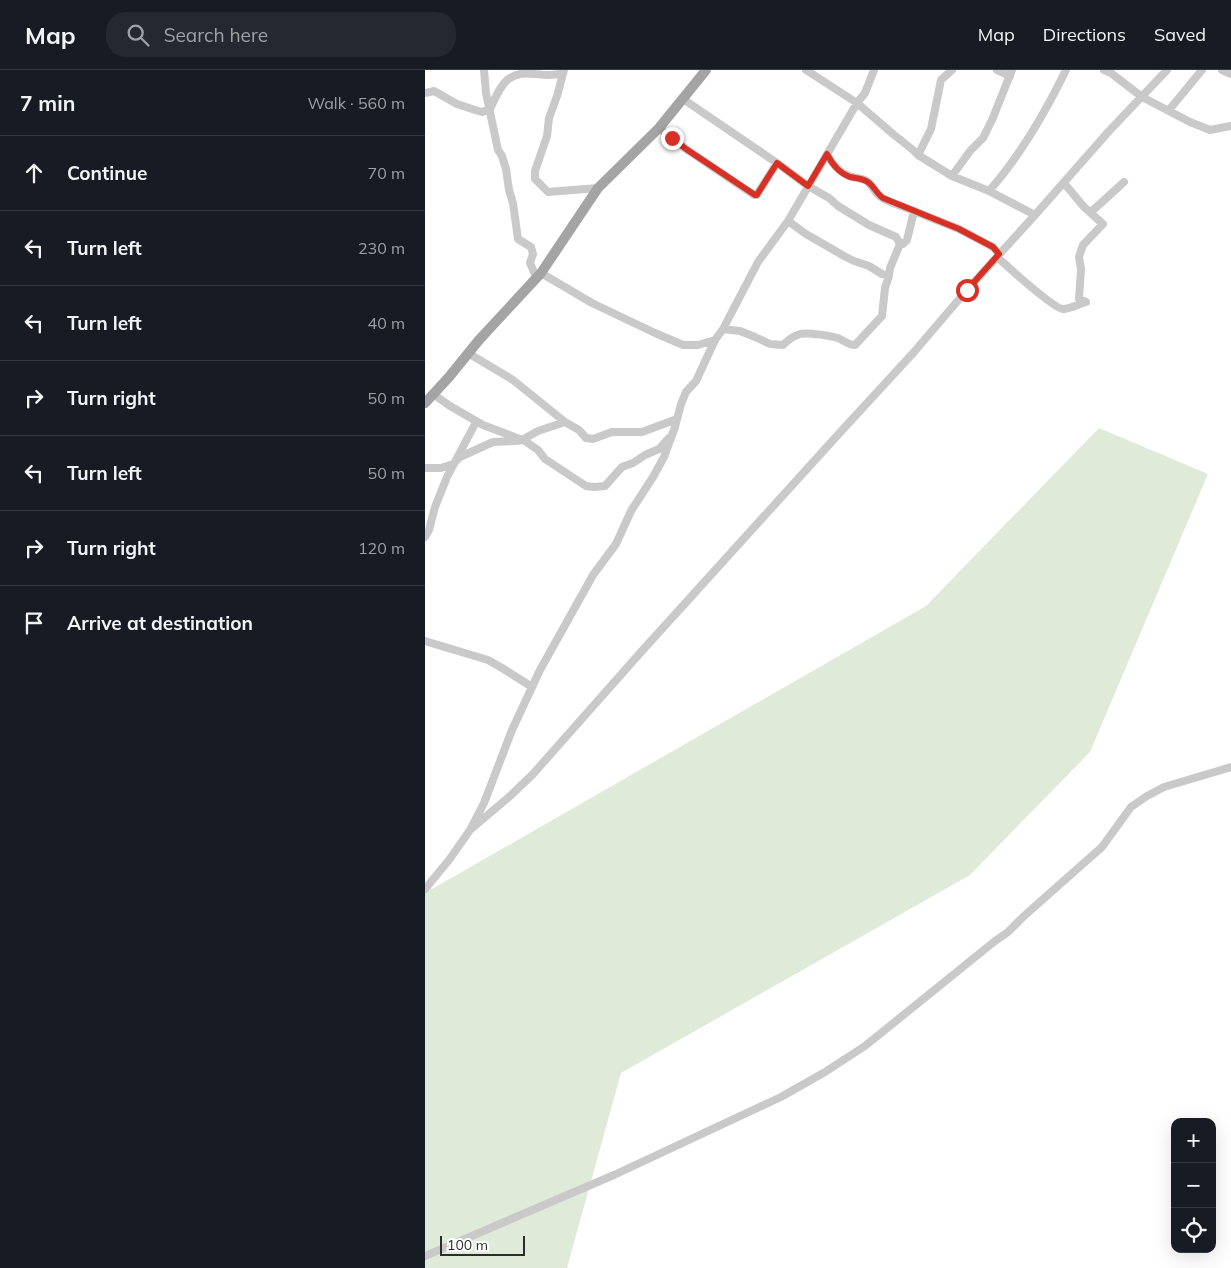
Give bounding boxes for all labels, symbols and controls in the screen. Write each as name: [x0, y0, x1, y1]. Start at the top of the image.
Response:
search box: [106, 12, 456, 57]
text: Map: [25, 20, 76, 50]
icon: search: [124, 21, 152, 49]
text: Search here: [164, 23, 268, 47]
text: Map: [978, 23, 1015, 46]
text: Directions: [1043, 23, 1126, 46]
text: Saved: [1154, 23, 1206, 46]
text: 7 min: [20, 90, 75, 116]
text: Walk · 560 m: [307, 93, 405, 113]
route end: [661, 127, 684, 150]
icon: ahead: [20, 159, 48, 187]
text: Continue: [67, 161, 147, 185]
text: 70 m: [368, 163, 405, 183]
icon: left: [20, 234, 48, 262]
text: Turn left: [67, 236, 142, 260]
text: 230 m: [358, 238, 405, 258]
route start: [956, 279, 979, 302]
icon: left: [20, 309, 48, 337]
text: Turn left: [67, 311, 142, 335]
text: 40 m: [368, 313, 405, 333]
icon: right: [20, 384, 48, 412]
text: Turn right: [67, 386, 156, 410]
text: 50 m: [368, 388, 405, 408]
icon: left: [20, 459, 48, 487]
text: Turn left: [67, 461, 142, 485]
text: 50 m: [368, 463, 405, 483]
icon: right: [20, 534, 48, 562]
text: Turn right: [67, 536, 156, 560]
text: 120 m: [358, 538, 405, 558]
icon: arrive: [20, 609, 48, 637]
text: Arrive at destination: [67, 611, 253, 635]
map controls: [1171, 1118, 1216, 1253]
button: +: [1171, 1118, 1216, 1163]
button: −: [1171, 1163, 1216, 1208]
button: locate: [1171, 1208, 1216, 1253]
scale bar: [440, 1233, 525, 1256]
text: 100 m: [447, 1236, 488, 1254]

